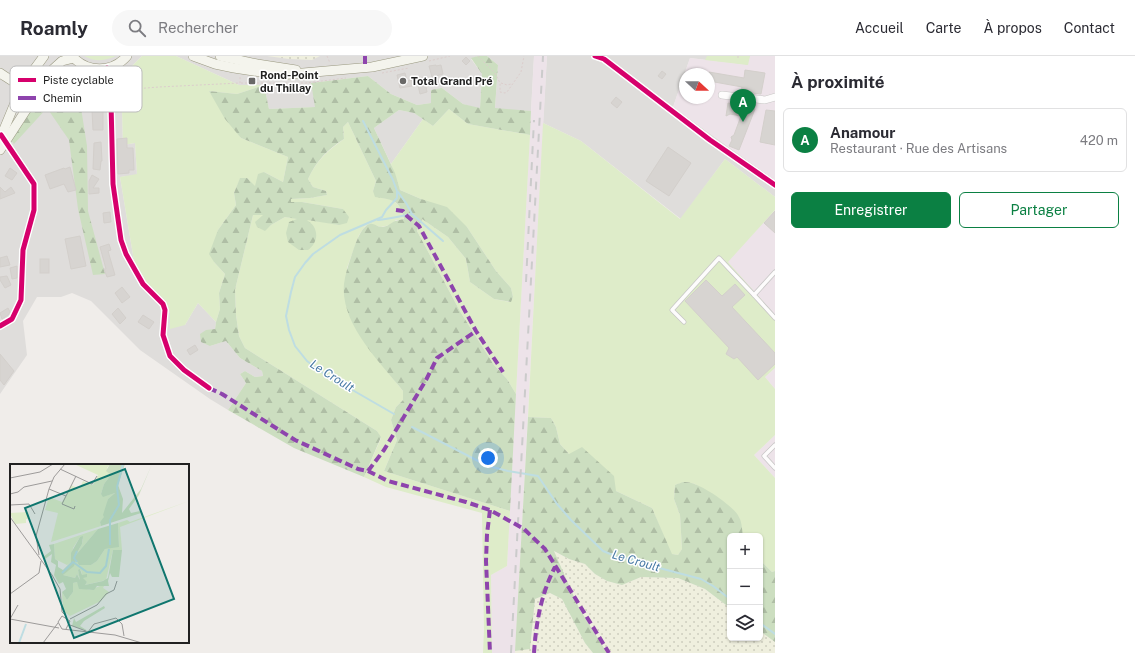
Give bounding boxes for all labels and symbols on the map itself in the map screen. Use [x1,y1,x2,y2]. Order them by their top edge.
legend [10,66,142,112]
north arrow [679,68,715,104]
place label: Rond-Point du Thillay [260,69,319,94]
text: Piste cyclable [43,74,114,86]
place label: Total Grand Pré [411,75,493,87]
marker: Rond-Point du Thillay [247,76,257,86]
marker: Total Grand Pré [398,76,408,86]
pin: A [730,89,756,122]
text: Chemin [43,92,82,104]
water label: Le Croult [307,357,357,395]
your location [478,448,498,468]
inset map [10,464,189,643]
water label: Le Croult [610,547,662,575]

